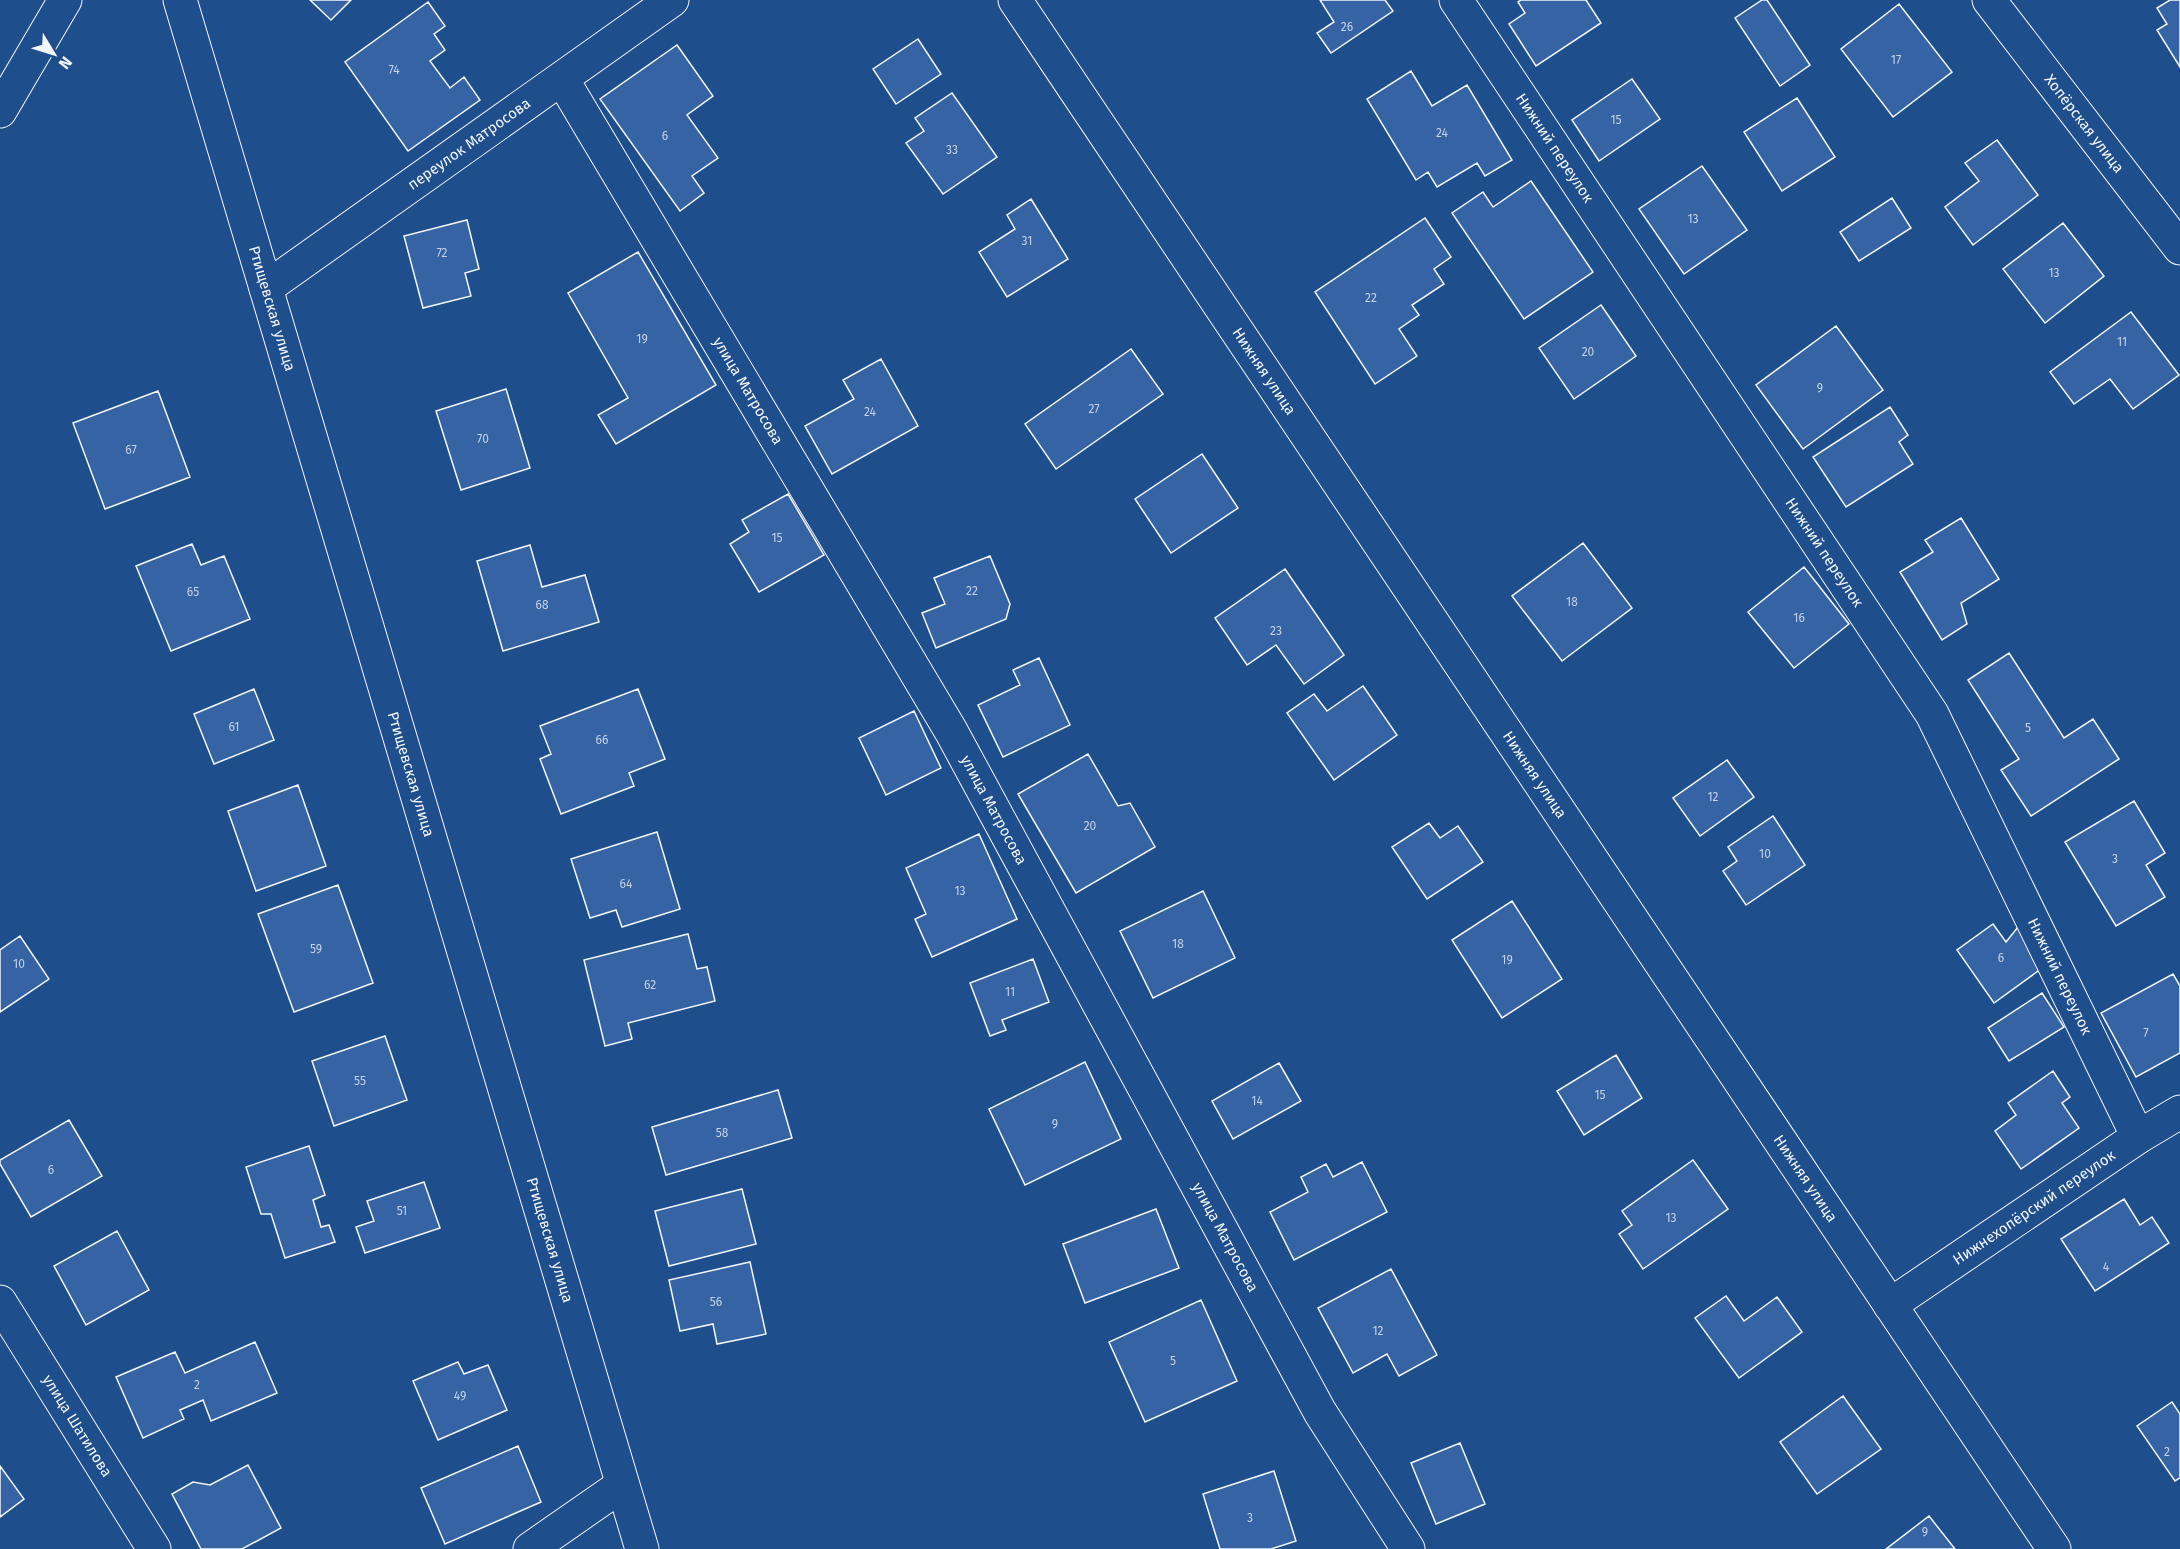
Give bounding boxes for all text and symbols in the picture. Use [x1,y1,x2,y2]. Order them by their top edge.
house number: 26 [1341,20,1353,34]
north arrow [24,24,84,84]
text: N [55,53,76,73]
house number: 17 [1891,53,1901,67]
house number: 74 [388,63,400,77]
street label: Хопёрская улица [2041,71,2128,176]
street label: Нижний переулок [1512,90,1598,206]
street label: переулок Матросова [404,94,534,194]
house number: 15 [1610,113,1622,127]
house number: 24 [1436,126,1449,140]
house number: 6 [662,129,668,143]
house number: 33 [946,143,958,157]
house number: 13 [1687,212,1699,226]
house number: 31 [1022,234,1032,248]
street label: Ртищевская улица [245,244,299,373]
house number: 72 [436,246,448,260]
house number: 13 [2048,266,2060,280]
house number: 22 [1365,291,1377,305]
street label: Нижняя улица [1228,324,1300,418]
house number: 19 [636,332,648,346]
street label: улица Матросова [709,334,787,448]
house number: 11 [2117,335,2127,349]
house number: 20 [1582,345,1595,359]
house number: 9 [1817,381,1823,395]
house number: 27 [1088,402,1100,416]
house number: 24 [864,405,877,419]
house number: 70 [477,432,489,446]
house number: 67 [125,443,137,457]
street label: Нижний переулок [1781,494,1867,611]
house number: 15 [771,531,783,545]
house number: 22 [966,584,978,598]
house number: 65 [187,585,199,599]
house number: 18 [1566,595,1578,609]
house number: 68 [535,598,549,612]
house number: 16 [1793,611,1805,625]
house number: 23 [1270,624,1282,638]
street label: Ртищевская улица [384,710,438,839]
house number: 61 [228,720,240,734]
house number: 5 [2025,721,2031,735]
street label: Нижняя улица [1499,728,1570,822]
house number: 66 [596,733,608,747]
street label: улица Матросова [957,752,1031,868]
house number: 12 [1707,790,1719,804]
house number: 20 [1084,819,1097,833]
house number: 10 [1759,847,1771,861]
house number: 3 [2112,852,2118,866]
house number: 64 [620,877,633,891]
house number: 13 [954,884,966,898]
street label: Нижний переулок [2024,915,2096,1038]
house number: 18 [1172,937,1184,951]
house number: 59 [310,942,322,956]
house number: 6 [1998,951,2004,965]
house number: 19 [1501,953,1513,967]
house number: 10 [13,957,25,971]
house number: 62 [644,978,656,992]
house number: 11 [1005,985,1015,999]
house number: 7 [2143,1026,2149,1040]
house number: 55 [354,1074,366,1088]
house number: 15 [1594,1088,1606,1102]
house number: 14 [1251,1094,1263,1108]
house number: 9 [1052,1117,1058,1131]
house number: 58 [716,1126,729,1140]
street label: Нижняя улица [1770,1131,1841,1226]
street label: Нижнехопёрский переулок [1949,1146,2119,1269]
house number: 6 [48,1163,54,1177]
street label: Ртищевская улица [523,1175,577,1305]
street label: улица Матросова [1188,1179,1262,1295]
house number: 51 [397,1204,407,1218]
house number: 13 [1665,1211,1677,1225]
house number: 4 [2103,1260,2110,1274]
house number: 56 [710,1295,722,1309]
house number: 12 [1372,1324,1384,1338]
house number: 5 [1170,1354,1176,1368]
street label: улица Шатилова [39,1371,116,1480]
house number: 2 [194,1378,200,1392]
house number: 49 [454,1389,466,1403]
house number: 2 [2164,1445,2170,1459]
house number: 3 [1247,1511,1253,1525]
house number: 9 [1922,1525,1928,1539]

